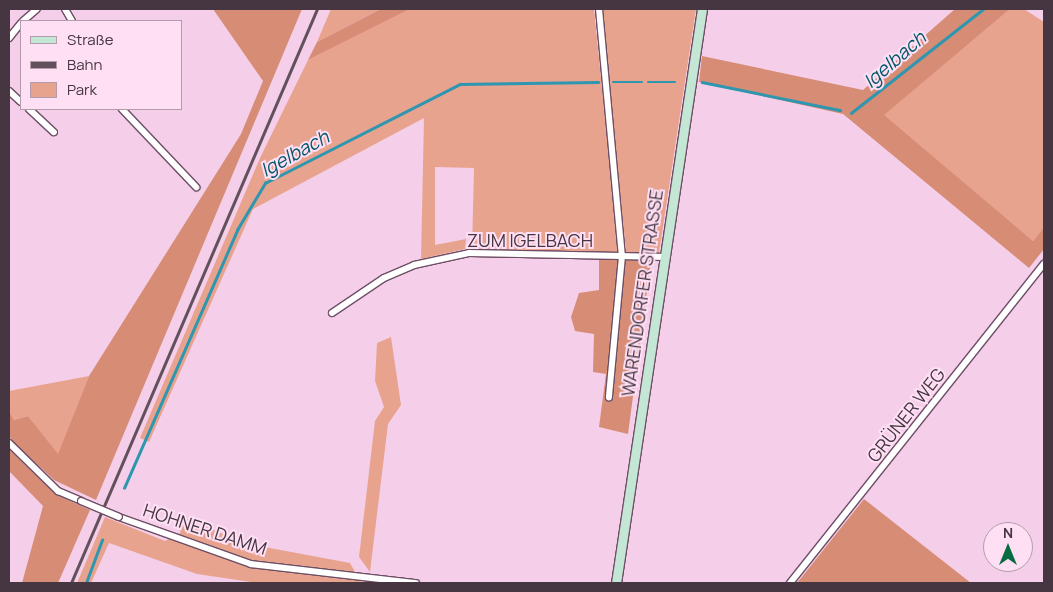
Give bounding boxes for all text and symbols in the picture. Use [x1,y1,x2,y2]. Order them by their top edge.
legend [20,20,182,110]
water label: Igelbach [859,27,931,93]
text: Straße [67,29,113,50]
text: Bahn [67,54,102,75]
text: Park [67,79,97,100]
water label: Igelbach [257,126,333,182]
street label: WARENDORFER STRASSE [617,188,667,398]
street label: ZUM IGELBACH [467,229,593,251]
street label: GRÜNER WEG [863,364,949,466]
street label: HOHNER DAMM [141,499,269,559]
north arrow [983,522,1033,572]
text: N [1003,523,1013,542]

